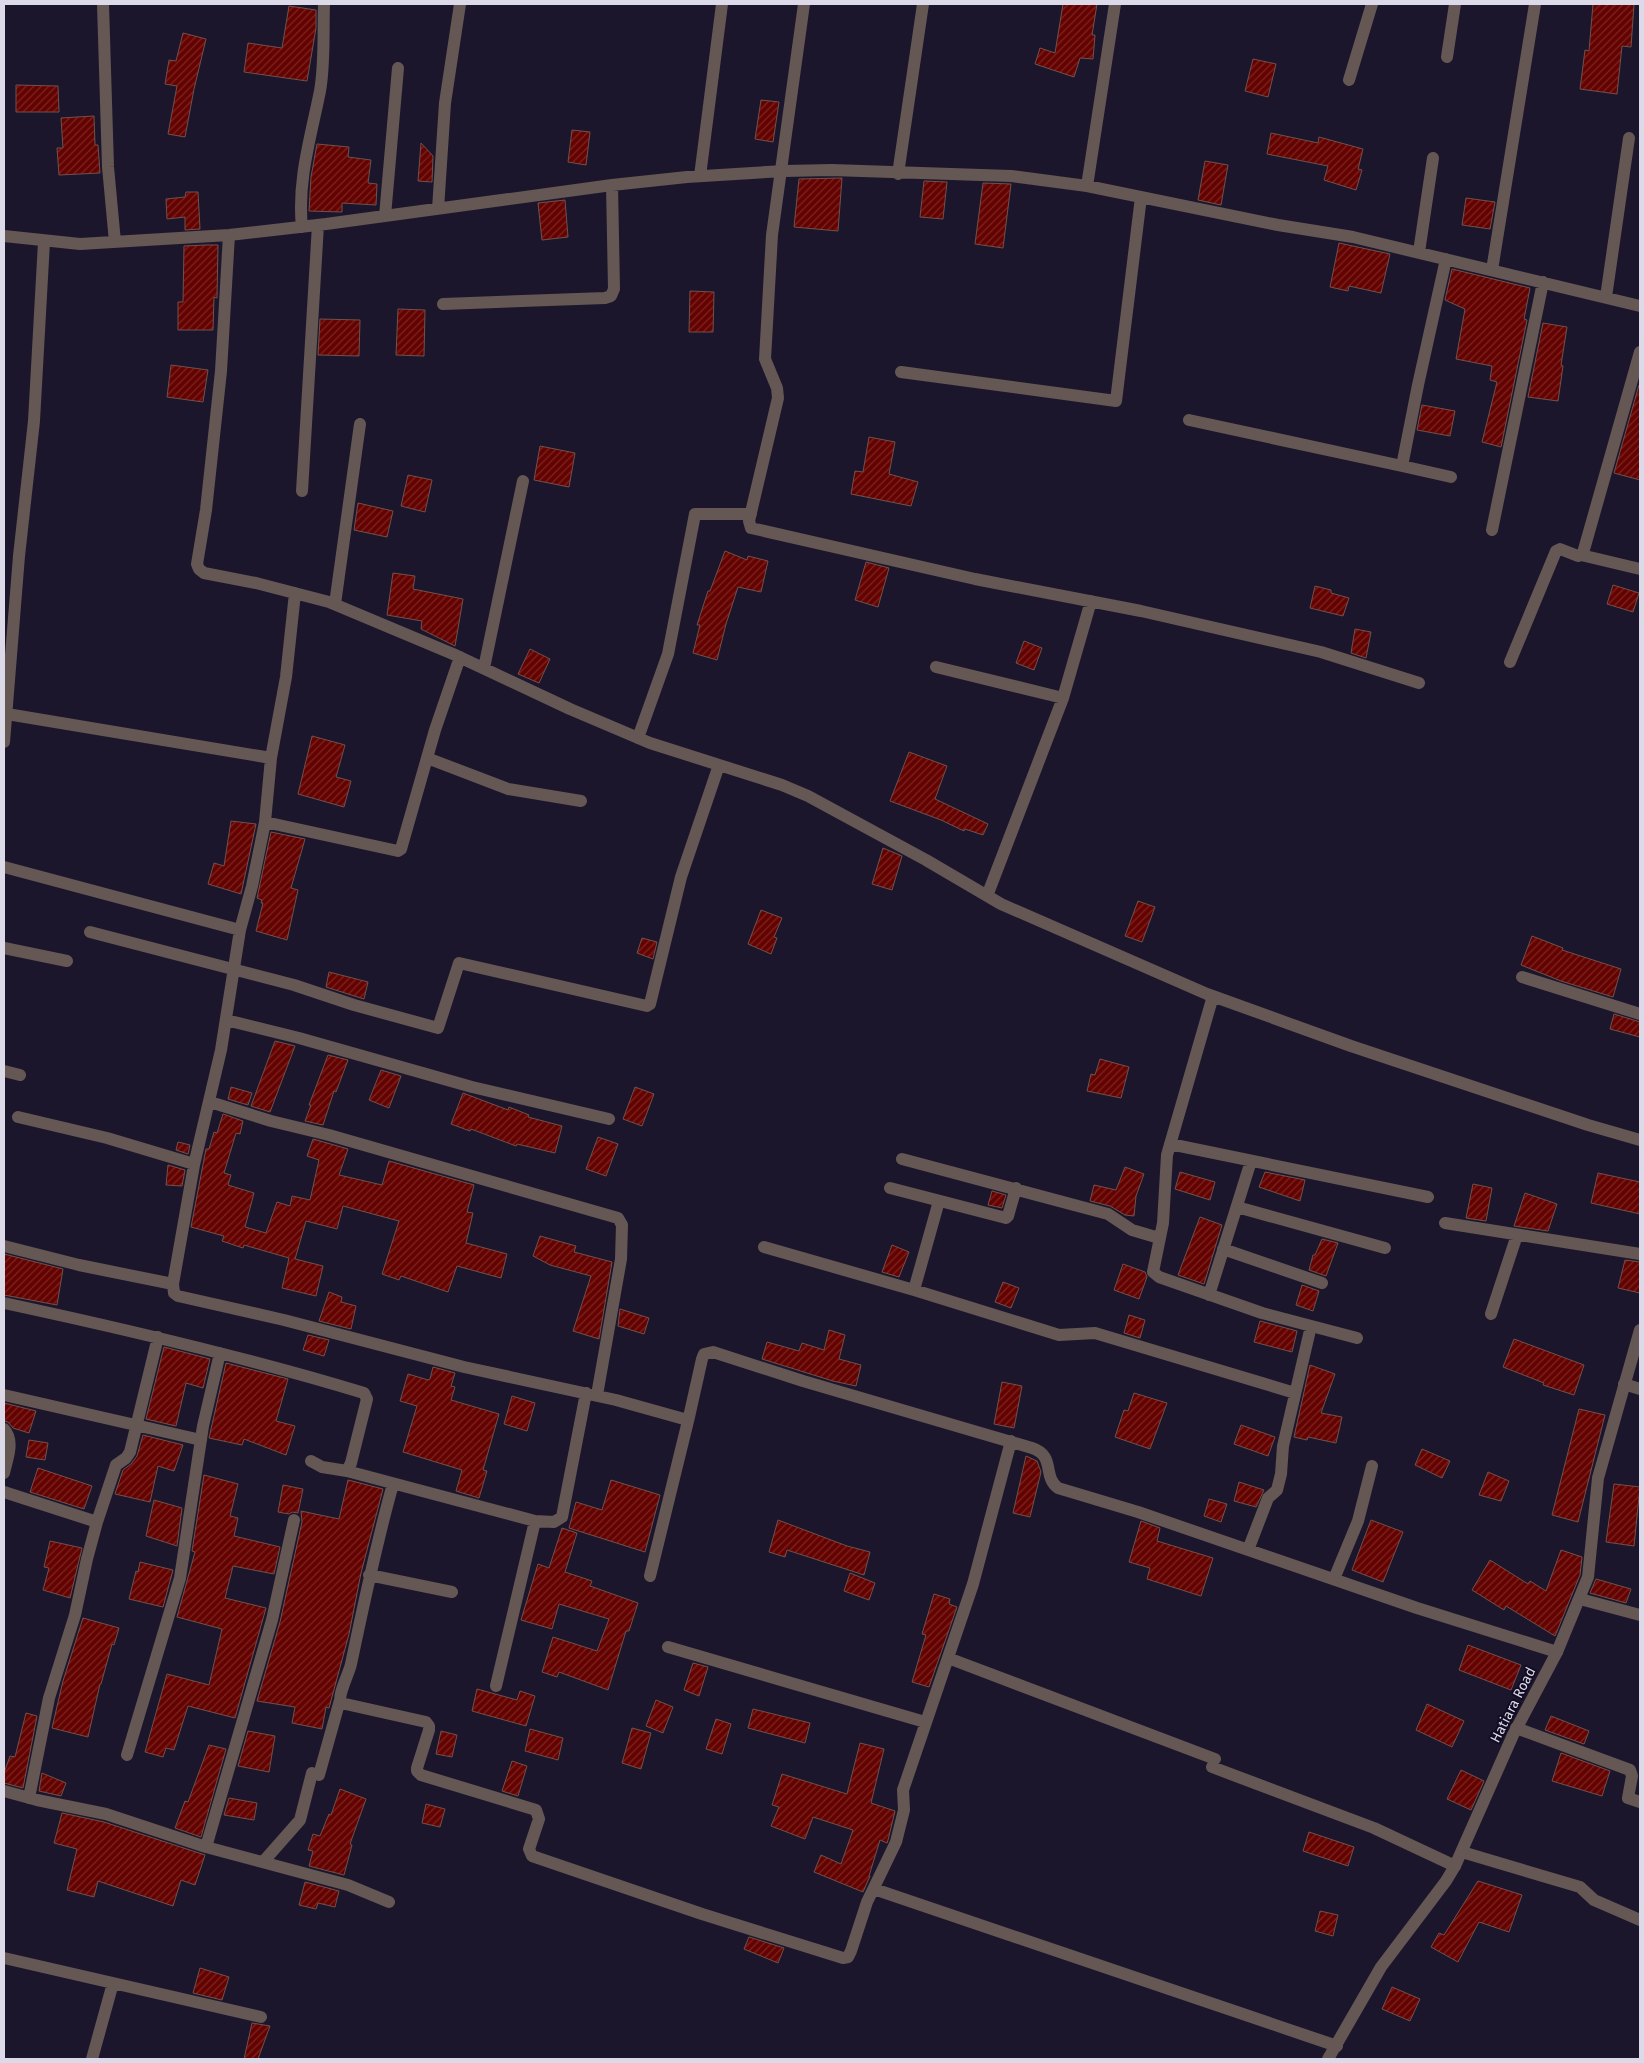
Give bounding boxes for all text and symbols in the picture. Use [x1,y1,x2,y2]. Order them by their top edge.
street label: Hatiara Road [1487,1664,1539,1746]

